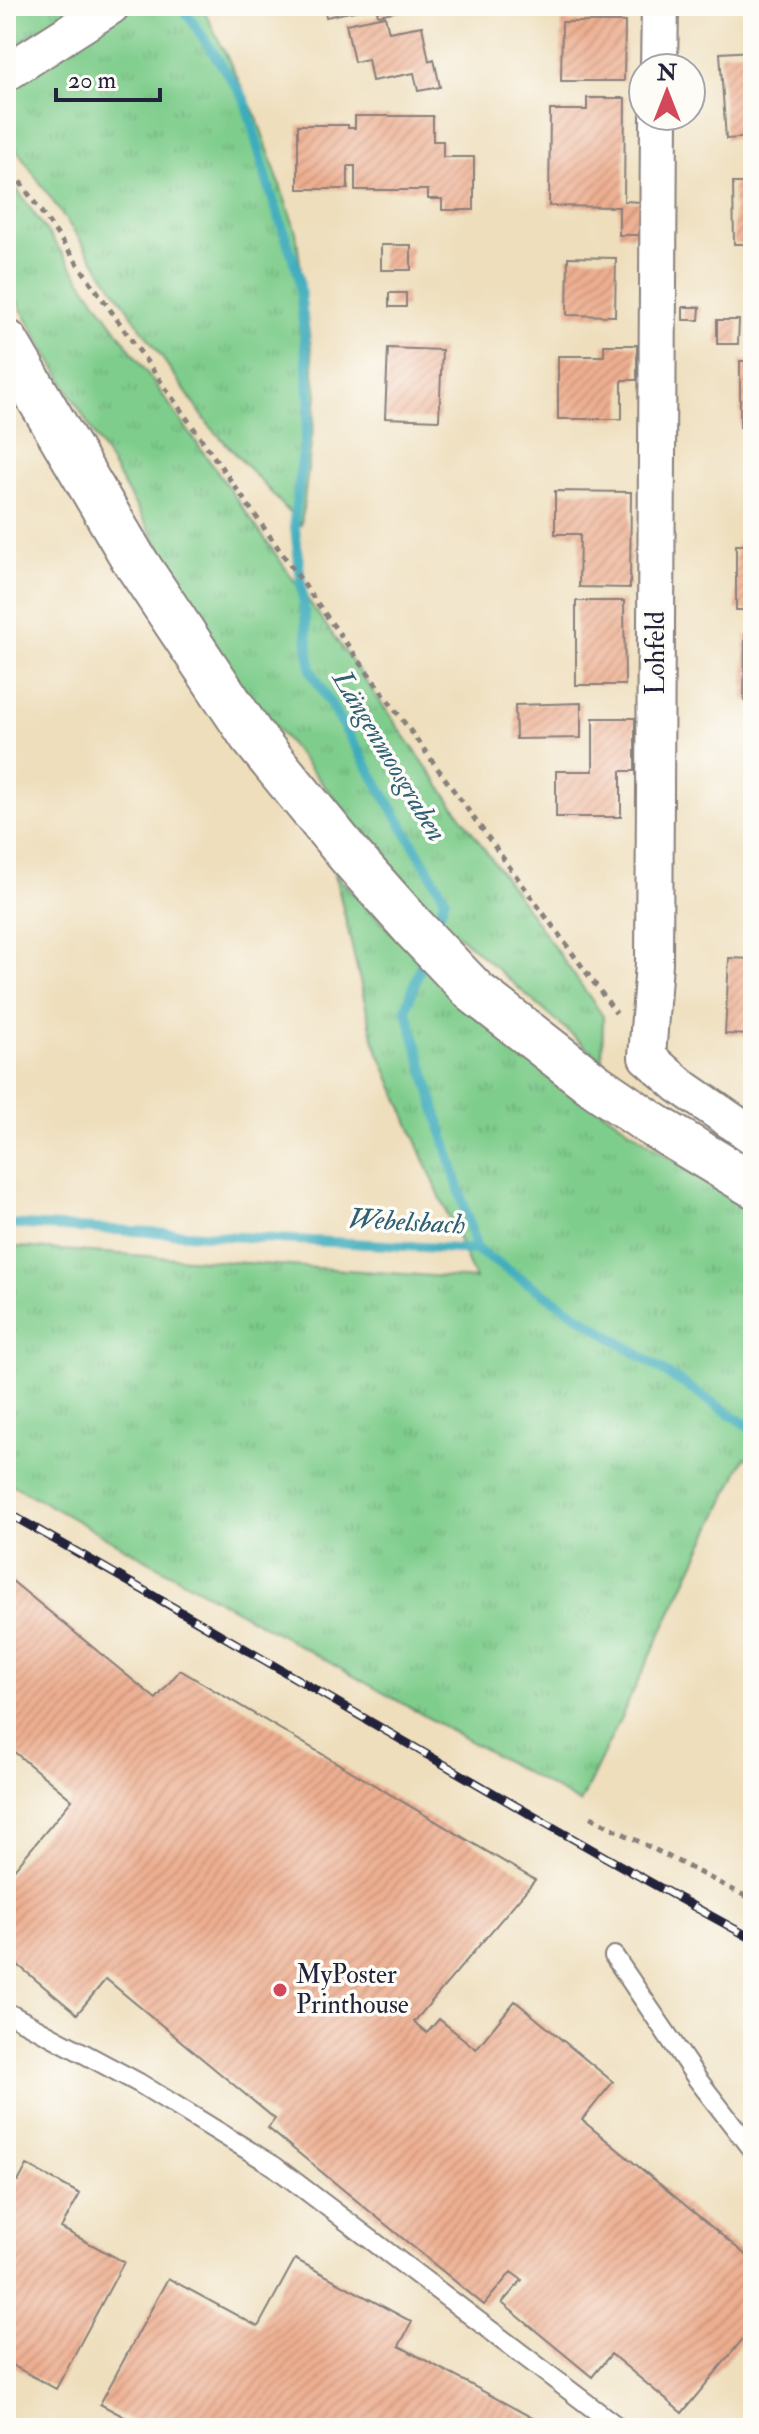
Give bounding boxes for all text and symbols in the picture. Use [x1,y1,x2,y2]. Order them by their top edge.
scale bar [56,52,160,102]
north arrow [627,52,707,132]
text: N [656,59,677,87]
text: 20 m [68,65,117,96]
street label: Lohfeld [640,611,672,695]
water label: Längenmoosgraben [324,663,454,848]
water label: Webelsbach [348,1201,466,1243]
place label: MyPoster Printhouse [296,1959,409,2021]
marker: MyPoster Printhouse [271,1981,289,1999]

